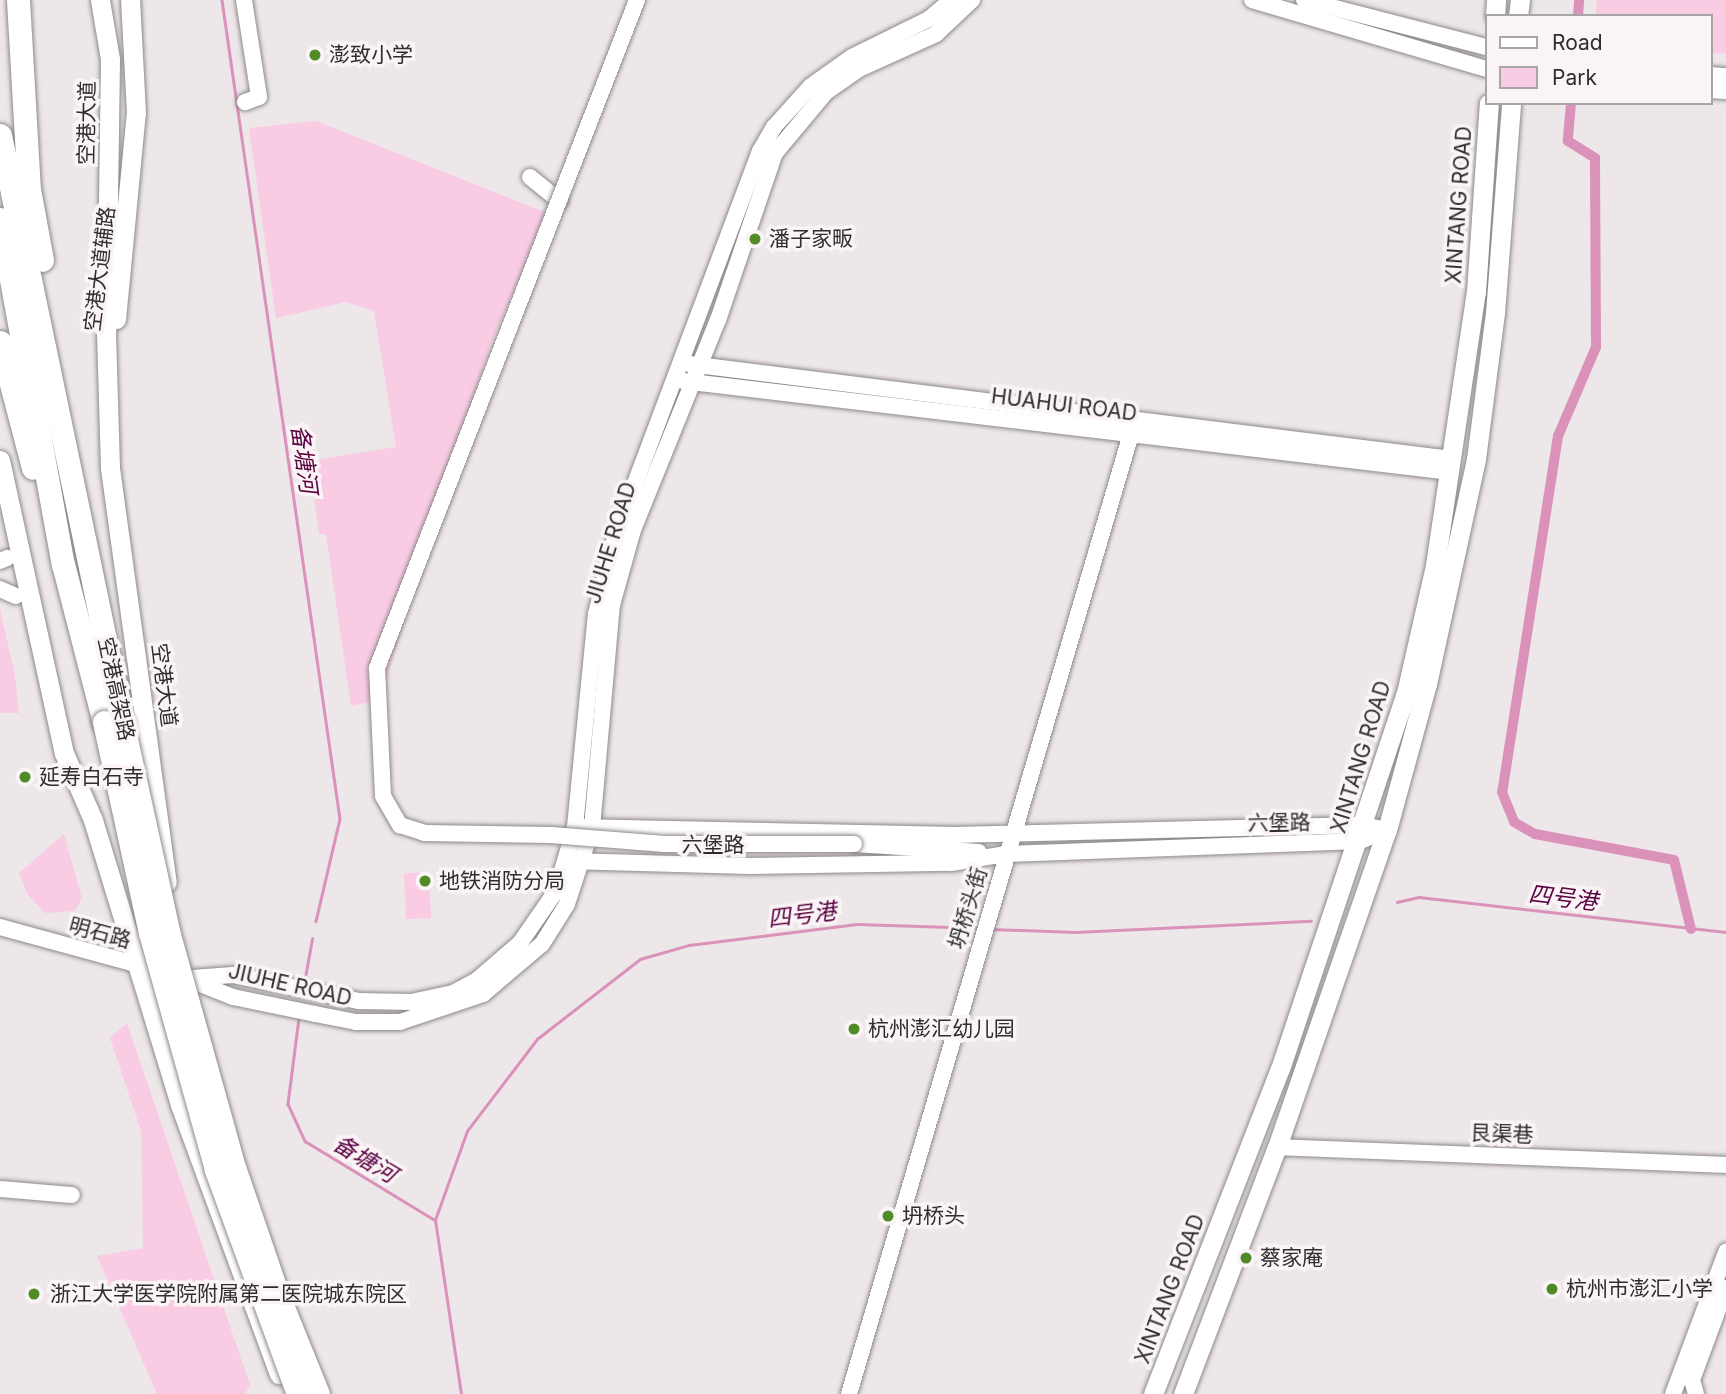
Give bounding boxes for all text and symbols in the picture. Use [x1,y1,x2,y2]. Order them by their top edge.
legend [1484,14,1712,105]
text: Road [1552,30,1603,55]
place label: 澎致小学 [329,42,413,68]
marker: 澎致小学 [307,47,323,63]
text: Park [1552,65,1597,90]
street label: 空港大道 [74,81,100,165]
street label: XINTANG ROAD [1441,125,1477,285]
street label: 空港大道辅路 [80,205,120,333]
place label: 潘子家畈 [769,226,853,252]
marker: 潘子家畈 [747,231,763,247]
street label: HUAHUI ROAD [990,384,1138,426]
water label: 备塘河 [286,423,322,495]
street label: JIUHE ROAD [581,479,641,607]
street label: 空港高架路 [93,635,139,743]
street label: 空港大道 [146,642,182,728]
street label: XINTANG ROAD [1326,678,1396,836]
place label: 延寿白石寺 [39,764,144,790]
marker: 延寿白石寺 [17,769,33,785]
street label: 六堡路 [1247,810,1311,836]
street label: 六堡路 [682,832,744,858]
street label: 坍桥头街 [944,864,992,952]
place label: 地铁消防分局 [439,868,565,894]
marker: 地铁消防分局 [417,873,433,889]
water label: 四号港 [1527,880,1599,916]
water label: 四号港 [766,897,838,933]
street label: 明石路 [66,913,134,953]
street label: JIUHE ROAD [226,959,354,1011]
place label: 杭州澎汇幼儿园 [868,1016,1015,1042]
marker: 杭州澎汇幼儿园 [846,1021,862,1037]
street label: 艮渠巷 [1470,1120,1534,1148]
water label: 备塘河 [328,1129,402,1189]
place label: 坍桥头 [902,1203,965,1229]
marker: 坍桥头 [880,1208,896,1224]
street label: XINTANG ROAD [1130,1211,1210,1367]
place label: 蔡家庵 [1260,1245,1323,1271]
marker: 蔡家庵 [1238,1250,1254,1266]
place label: 杭州市澎汇小学 [1566,1276,1713,1302]
place label: 浙江大学医学院附属第二医院城东院区 [50,1281,407,1307]
marker: 杭州市澎汇小学 [1544,1281,1560,1297]
marker: 浙江大学医学院附属第二医院城东院区 [24,1284,44,1304]

